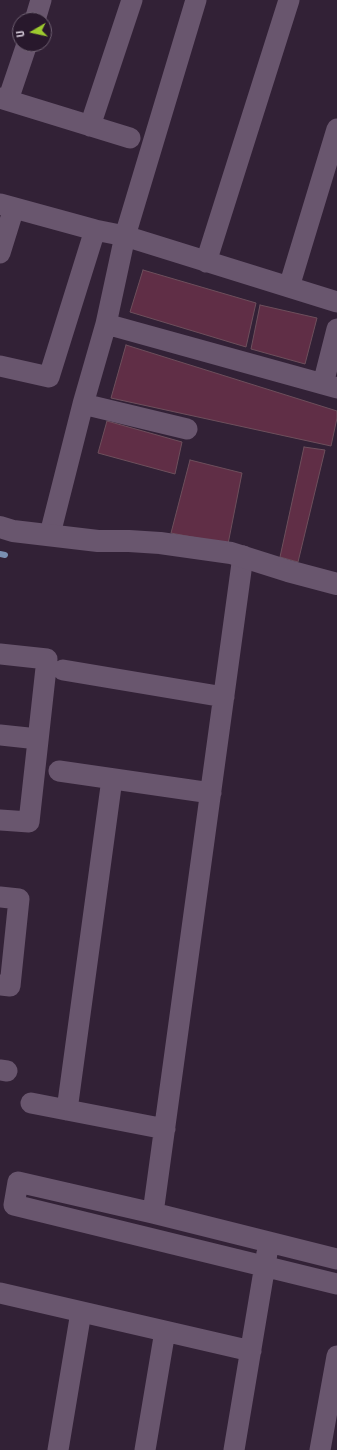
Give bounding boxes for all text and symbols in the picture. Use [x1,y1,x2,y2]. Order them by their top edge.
north arrow [12,12,52,52]
text: U [14,30,28,38]

